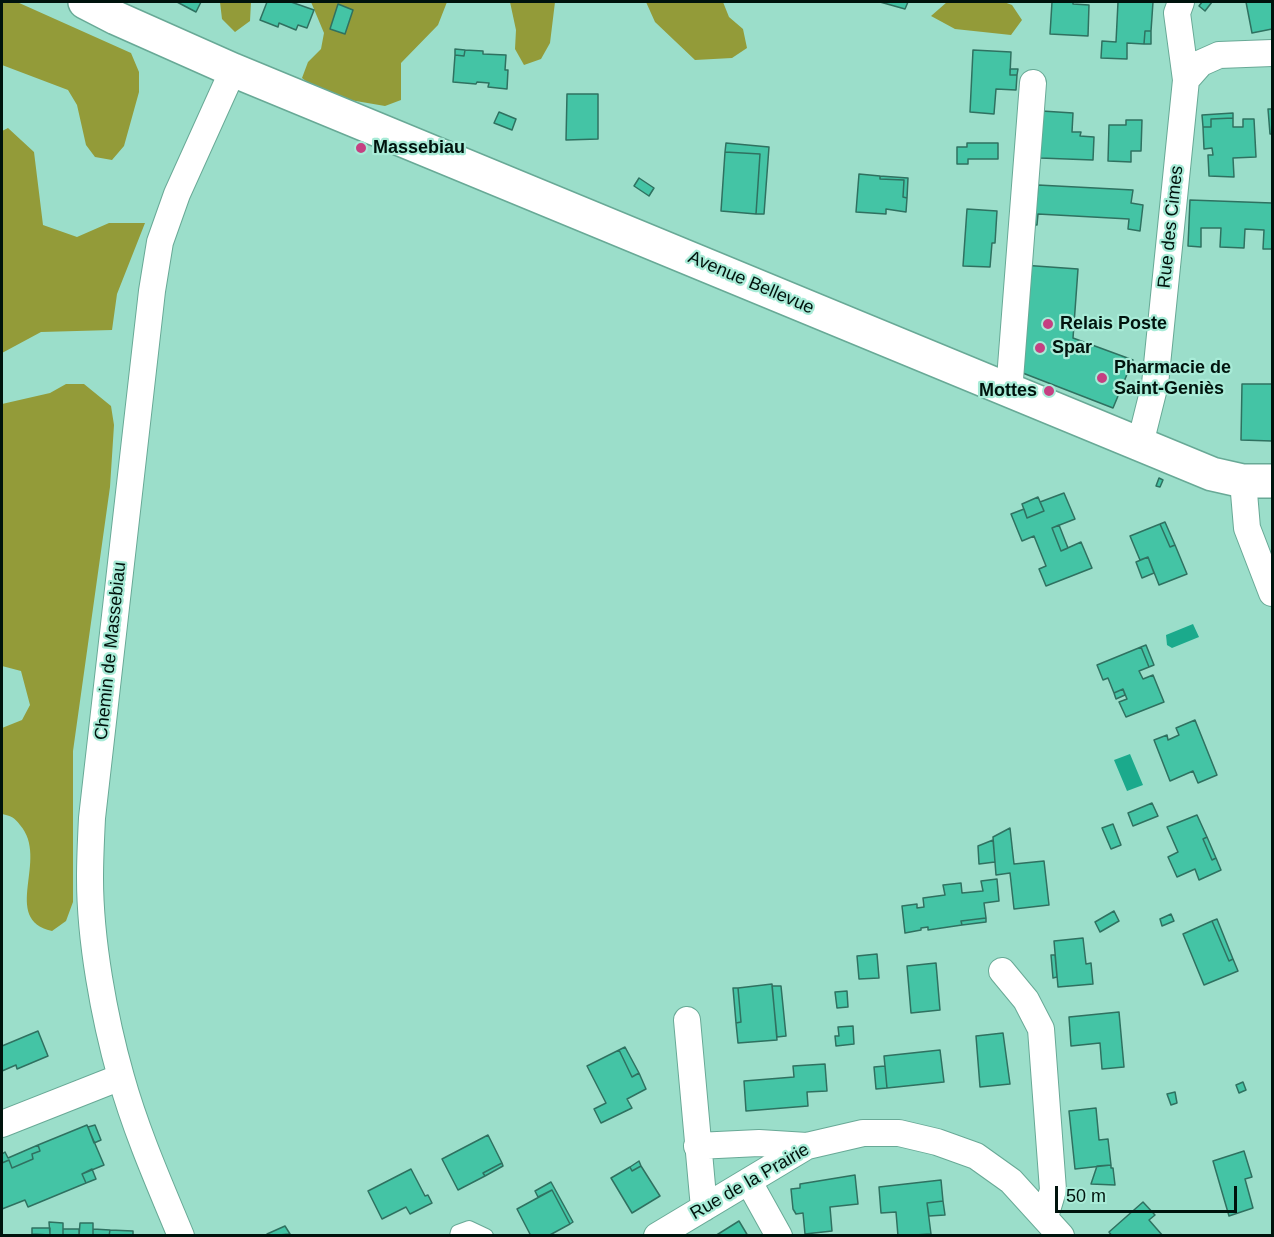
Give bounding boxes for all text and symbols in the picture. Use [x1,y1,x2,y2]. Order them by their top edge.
place label: Massebiau [373,137,465,159]
marker: Massebiau [354,141,368,155]
street label: Rue des Cimes [1154,165,1188,289]
street label: Avenue Bellevue [685,247,817,319]
place label: Relais Poste [1060,313,1167,335]
marker: Relais Poste [1041,317,1055,331]
place label: Spar [1052,337,1092,359]
marker: Spar [1033,341,1047,355]
place label: Pharmacie de Saint-Geniès [1114,357,1231,400]
marker: Pharmacie de Saint-Geniès [1095,371,1109,385]
place label: Mottes [979,380,1037,402]
marker: Mottes [1042,384,1056,398]
street label: Chemin de Massebiau [91,561,131,741]
street label: Rue de la Prairie [687,1139,813,1225]
scale bar [1058,1174,1240,1212]
text: 50 m [1066,1186,1106,1206]

